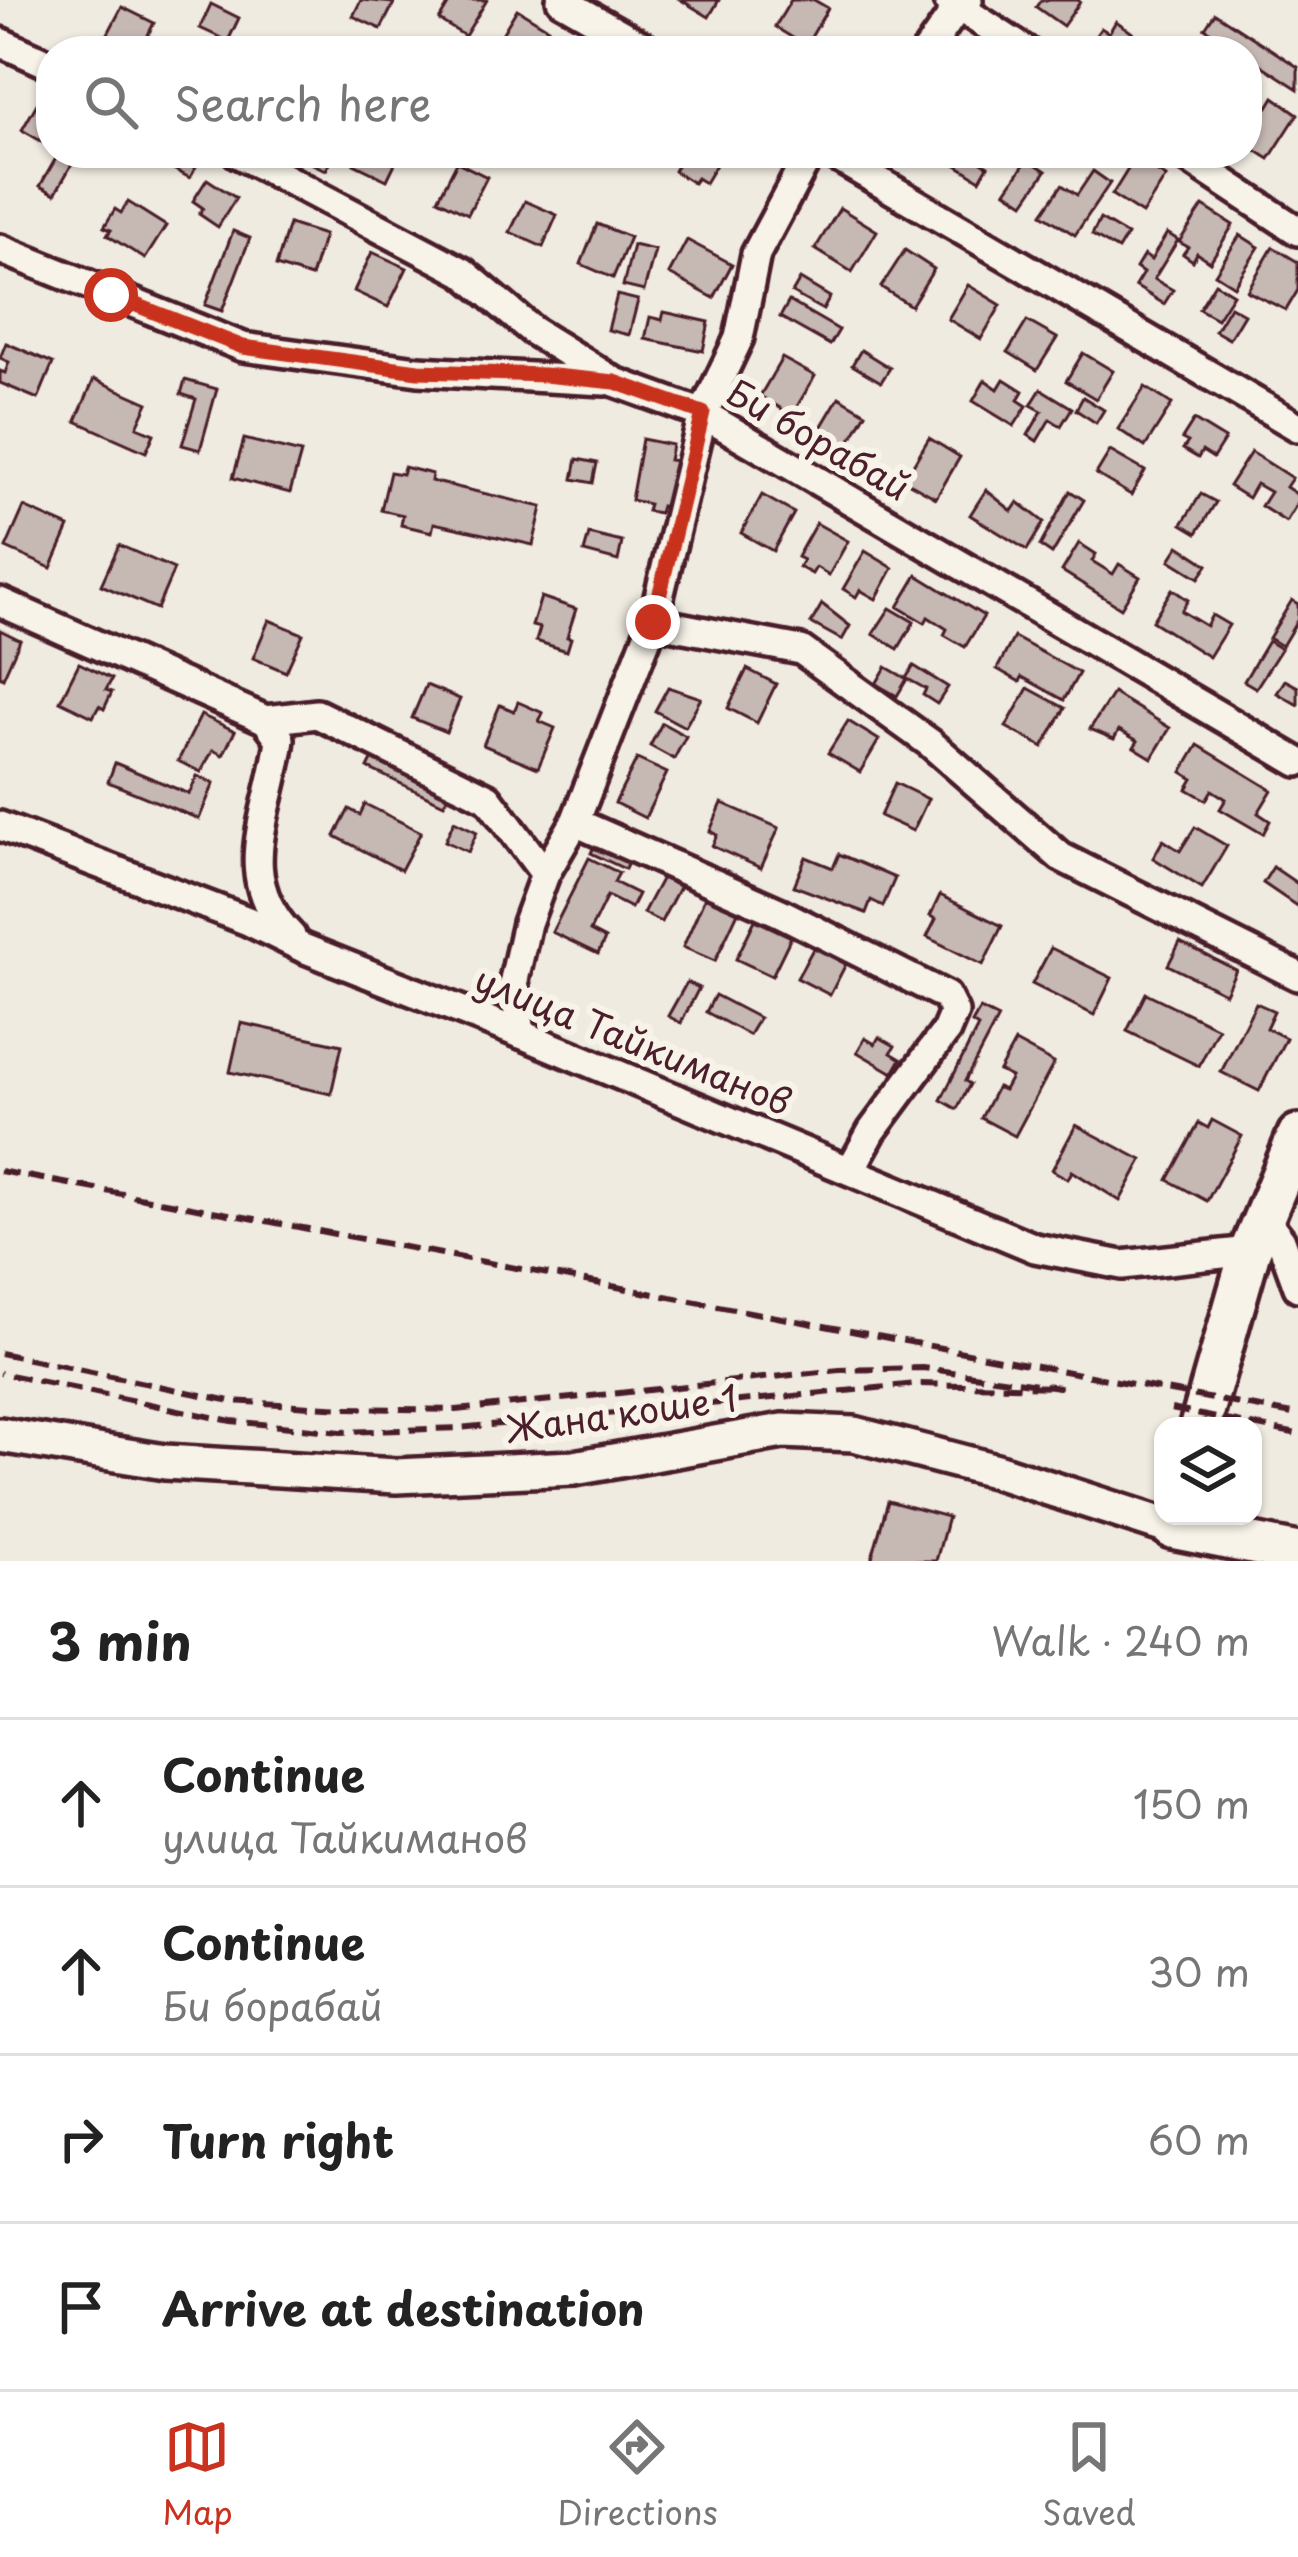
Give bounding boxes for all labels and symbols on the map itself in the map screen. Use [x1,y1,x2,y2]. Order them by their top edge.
route start [84,268,138,322]
street label: Би борабай [717,364,921,513]
route end [626,595,680,649]
street label: улица Тайкиманов [467,951,800,1127]
street label: Жана коше 1 [502,1369,741,1455]

